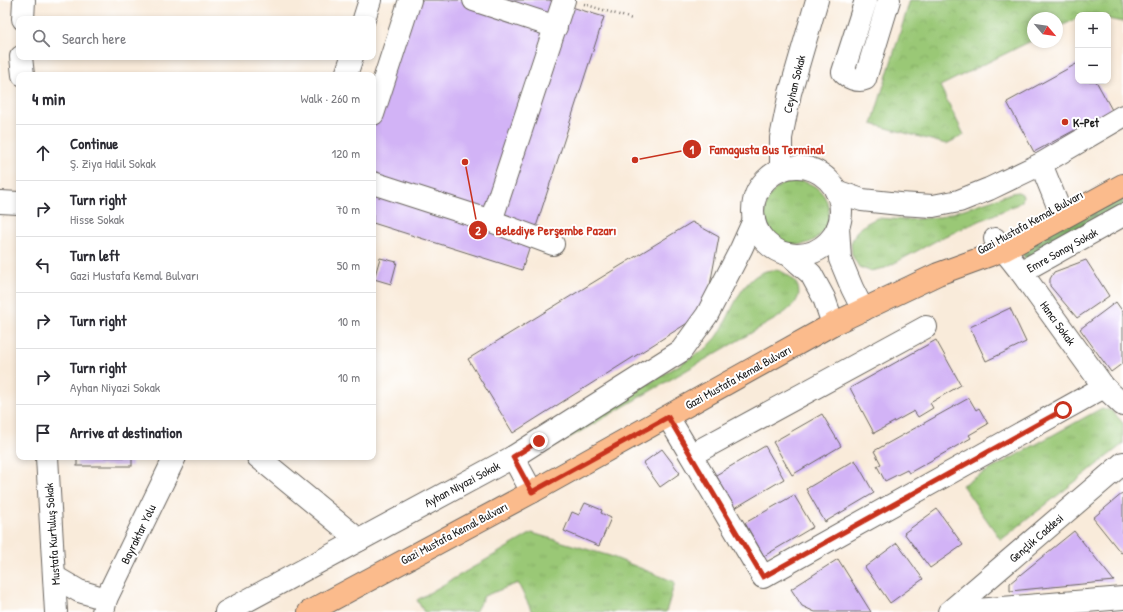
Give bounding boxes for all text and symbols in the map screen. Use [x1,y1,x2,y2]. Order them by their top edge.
north arrow [1027,12,1063,48]
map controls [1075,12,1111,84]
button: + [1075,12,1111,48]
search box [16,16,376,60]
icon: search [30,27,52,49]
text: Search here [62,28,126,49]
button: − [1075,48,1111,84]
street label: Ceyhan Sokak [779,53,809,115]
text: 4 min [32,87,65,110]
text: Walk · 260 m [301,89,360,107]
place label: K-Pet [1073,114,1100,131]
marker: K-Pet [1060,117,1070,127]
text: Continue [70,133,118,154]
callout: Famagusta Bus Terminal [682,137,833,162]
text: Famagusta Bus Terminal [709,140,825,159]
text: 1 [690,141,695,158]
icon: ahead [32,142,54,164]
text: 120 m [332,144,360,162]
text: Ş. Ziya Halil Sokak [70,154,156,172]
street label: Gazi Mustafa Kemal Bulvarı [974,186,1086,258]
text: Turn right [70,189,126,210]
icon: right [32,198,54,220]
text: 70 m [336,200,360,218]
text: Hisse Sokak [70,210,124,228]
callout: Belediye Perşembe Pazarı [468,218,624,243]
text: Belediye Perşembe Pazarı [496,221,617,240]
text: 2 [475,222,481,239]
street label: Emre Sonay Sokak [1023,223,1101,277]
text: Turn left [70,245,120,266]
icon: left [32,254,54,276]
text: 50 m [337,256,360,274]
text: Gazi Mustafa Kemal Bulvarı [70,266,199,284]
street label: Hancı Sokak [1036,297,1080,349]
icon: right [32,310,54,332]
text: Turn right [70,310,126,331]
text: 10 m [338,312,360,330]
street label: Gazi Mustafa Kemal Bulvarı [682,341,794,413]
text: Turn right [70,357,126,378]
icon: right [32,366,54,388]
text: 10 m [338,368,360,386]
text: Ayhan Niyazi Sokak [70,378,160,396]
route start [1054,401,1072,419]
icon: arrive [32,422,54,444]
text: Arrive at destination [70,422,182,443]
route end [530,432,548,450]
street label: Ayhan Niyazi Sokak [421,457,503,511]
street label: Mustafa Kurtuluş Sokak [40,482,64,586]
street label: Gazi Mustafa Kemal Bulvarı [397,498,511,568]
street label: Bayraktar Yolu [116,501,160,567]
street label: Gençlik Caddesi [1005,510,1067,566]

